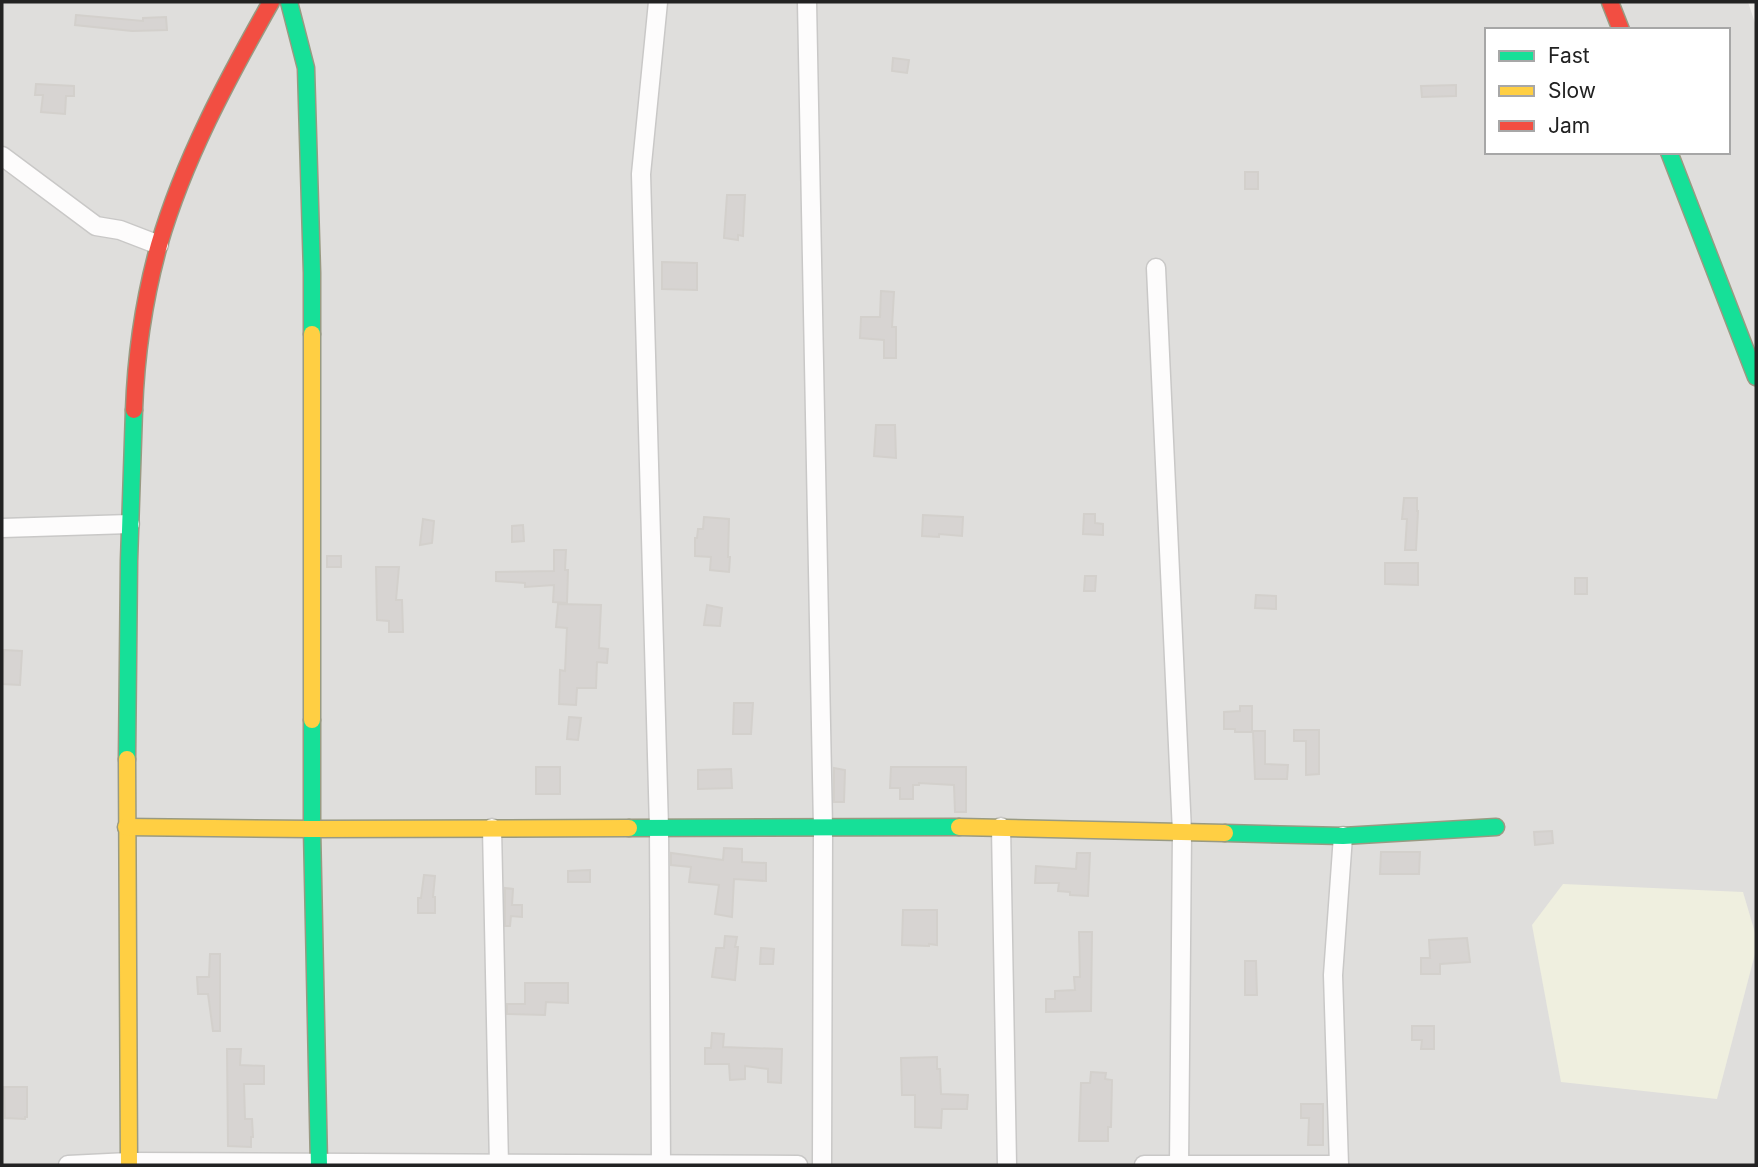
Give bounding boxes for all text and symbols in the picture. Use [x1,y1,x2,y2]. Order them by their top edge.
legend [1485,28,1730,154]
text: Fast [1548,43,1590,68]
text: Slow [1548,78,1596,103]
text: Jam [1548,113,1590,138]

